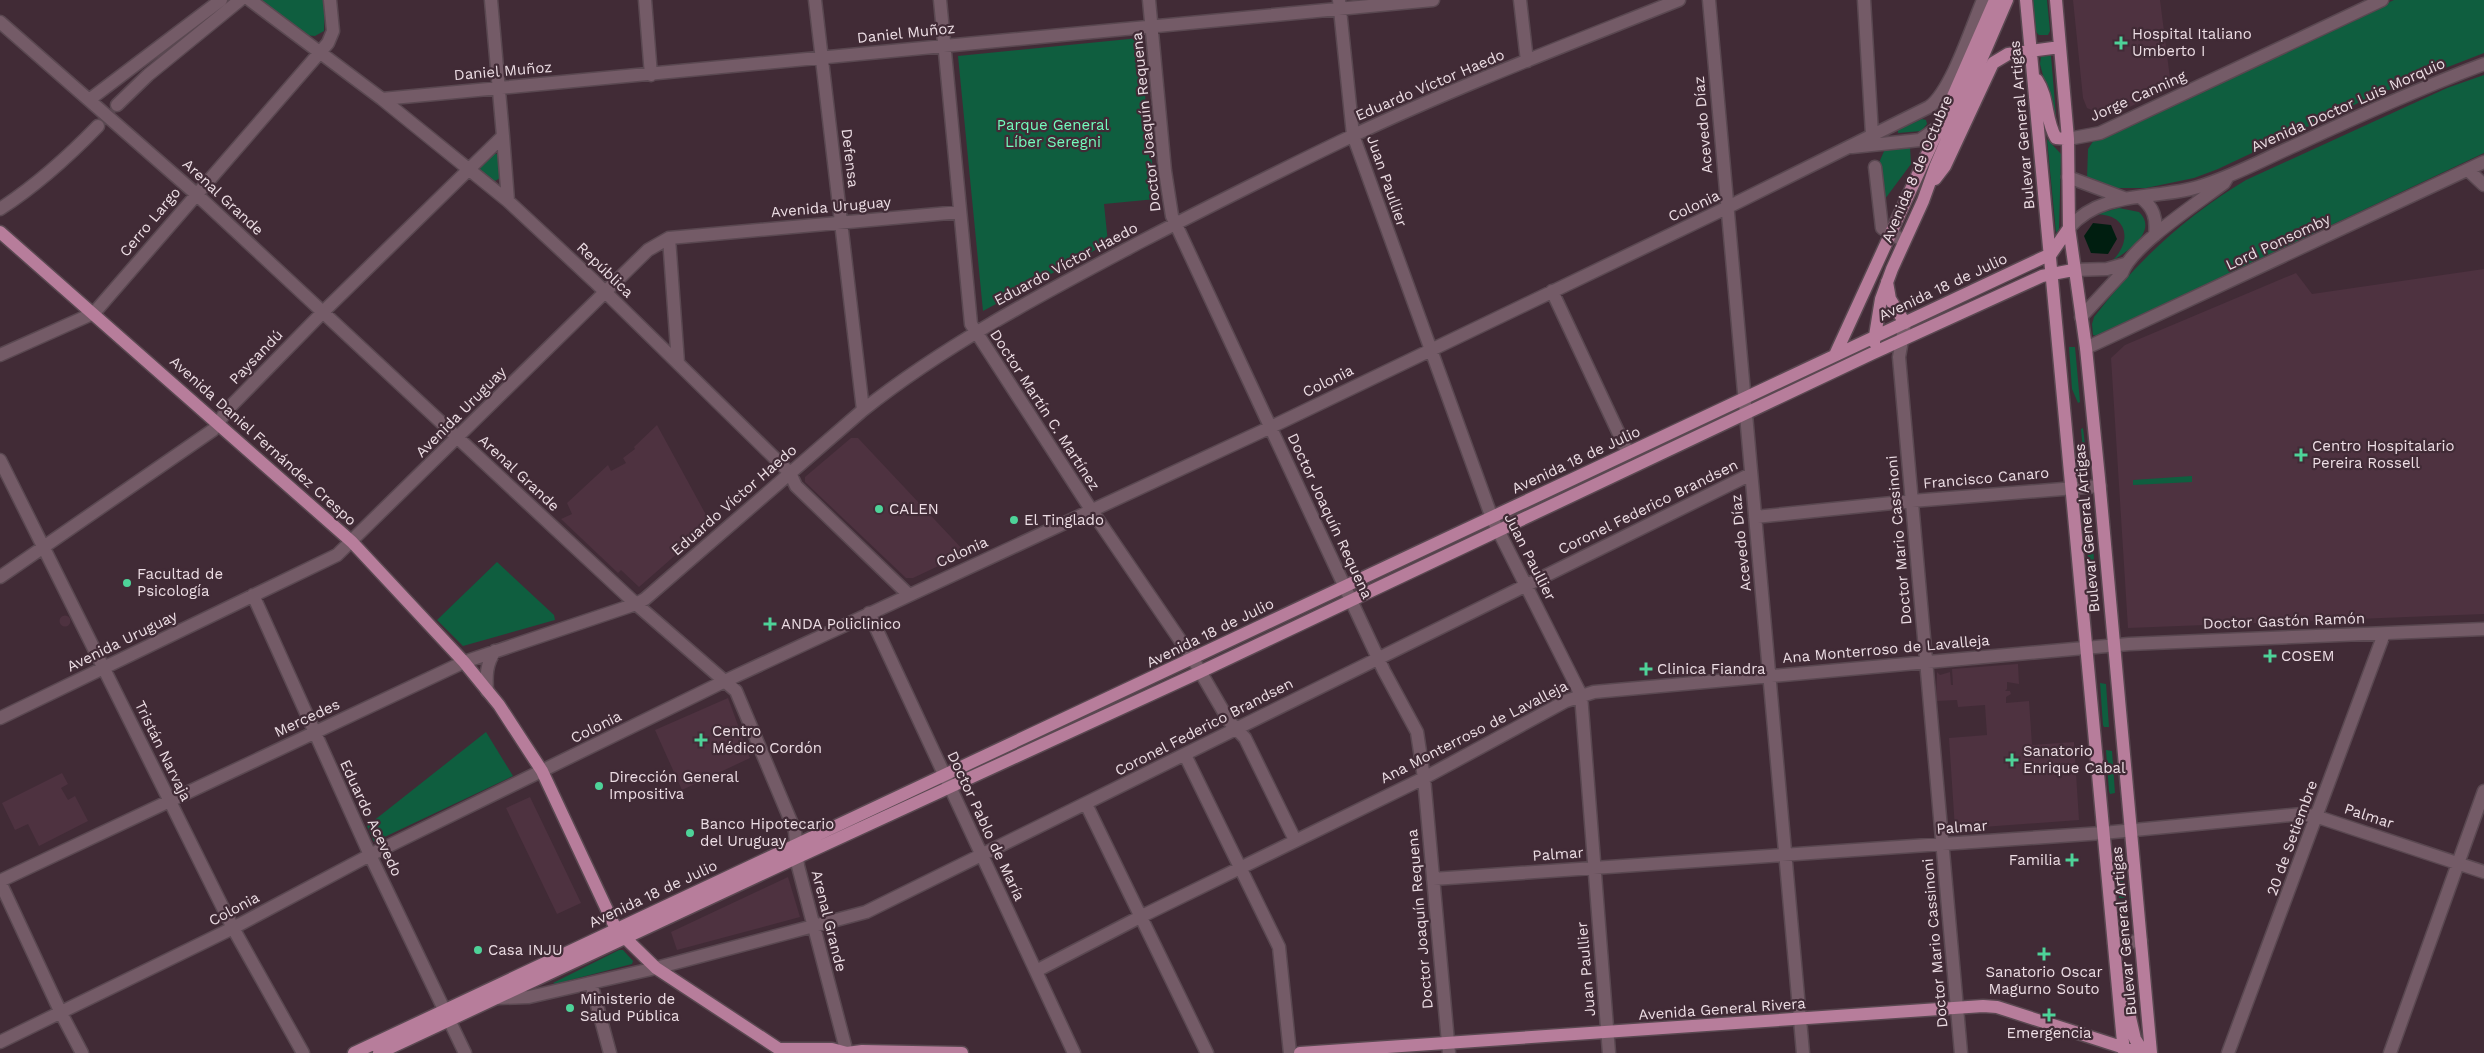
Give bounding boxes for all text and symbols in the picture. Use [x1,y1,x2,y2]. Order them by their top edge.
street label: Daniel Muñoz [856,19,956,47]
place label: Hospital Italiano Umberto I [2132,25,2252,60]
street label: Doctor Joaquín Requena [1128,31,1164,213]
marker: Hospital Italiano Umberto I [2114,36,2128,50]
street label: Bulevar General Artigas [2006,40,2038,210]
street label: Eduardo Víctor Haedo [1353,45,1507,125]
street label: Avenida Doctor Luis Morquio [2248,54,2448,156]
street label: Daniel Muñoz [453,58,553,84]
street label: Jorge Canning [2087,67,2189,125]
street label: Acevedo Díaz [1690,75,1716,175]
street label: Avenida 8 de Octubre [1878,93,1956,245]
park label: Parque General Líber Seregni [997,116,1110,151]
street label: Defensa [837,127,863,189]
street label: Juan Paullier [1363,133,1411,229]
street label: Arenal Grande [179,155,267,239]
street label: Cerro Largo [116,184,184,260]
street label: Colonia [1665,186,1723,226]
street label: Avenida Uruguay [770,193,892,221]
street label: Lord Ponsomby [2223,210,2333,274]
street label: Eduardo Víctor Haedo [991,218,1141,310]
street label: República [573,239,637,302]
street label: Avenida 18 de Julio [1876,249,2010,325]
street label: Paysandú [226,326,286,388]
street label: Doctor Martín C. Martínez [986,326,1104,494]
street label: Avenida Daniel Fernández Crespo [166,352,360,530]
street label: Colonia [1299,361,1357,401]
street label: Avenida Uruguay [412,363,510,461]
street label: Avenida 18 de Julio [1509,422,1643,498]
street label: Doctor Joaquín Requena [1284,430,1376,602]
street label: Arenal Grande [475,431,563,515]
place label: Centro Hospitalario Pereira Rossell [2312,437,2455,472]
street label: Eduardo Víctor Haedo [668,441,800,559]
street label: Bulevar General Artigas [2071,443,2103,613]
marker: Centro Hospitalario Pereira Rossell [2294,448,2308,462]
street label: Doctor Mario Cassinoni [1883,455,1915,625]
street label: Coronel Federico Brandsen [1555,456,1741,558]
street label: Francisco Canaro [1922,464,2050,492]
street label: Acevedo Díaz [1727,493,1755,593]
place label: CALEN [889,500,939,518]
marker: CALEN [873,503,885,515]
street label: Juan Paullier [1500,510,1560,604]
place label: El Tinglado [1024,511,1104,529]
marker: El Tinglado [1008,514,1020,526]
street label: Colonia [933,532,991,571]
place label: Facultad de Psicología [137,565,223,600]
marker: Facultad de Psicología [121,577,133,589]
street label: Avenida 18 de Julio [1143,594,1277,672]
street label: Avenida Uruguay [64,606,180,676]
street label: Doctor Gastón Ramón [2203,609,2365,633]
place label: ANDA Policlinico [781,615,901,633]
marker: ANDA Policlinico [763,617,777,631]
street label: Ana Monterroso de Lavalleja [1782,631,1991,667]
place label: COSEM [2281,647,2335,665]
marker: COSEM [2263,649,2277,663]
place label: Clinica Fiandra [1657,660,1766,678]
marker: Clinica Fiandra [1639,662,1653,676]
street label: Coronel Federico Brandsen [1112,674,1296,780]
street label: Ana Monterroso de Lavalleja [1377,677,1571,787]
street label: Mercedes [271,695,343,741]
street label: Tristán Narvaja [131,698,195,805]
street label: Colonia [567,707,625,747]
place label: Centro Médico Cordón [712,722,822,757]
marker: Centro Médico Cordón [694,733,708,747]
place label: Sanatorio Enrique Cabal [2023,742,2126,777]
street label: Doctor Pablo de María [943,748,1029,904]
marker: Sanatorio Enrique Cabal [2005,753,2019,767]
street label: Eduardo Acevedo [336,757,406,879]
place label: Dirección General Impositiva [609,768,739,803]
street label: 20 de Setiembre [2263,778,2321,898]
marker: Dirección General Impositiva [593,780,605,792]
street label: Palmar [2342,800,2396,832]
place label: Banco Hipotecario del Uruguay [700,815,834,850]
street label: Palmar [1936,816,1988,838]
marker: Banco Hipotecario del Uruguay [684,827,696,839]
street label: Doctor Joaquín Requena [1403,828,1437,1010]
street label: Palmar [1532,843,1584,865]
street label: Bulevar General Artigas [2108,846,2140,1016]
place label: Familia [2009,851,2062,869]
marker: Familia [2065,853,2079,867]
street label: Avenida 18 de Julio [586,856,720,932]
street label: Doctor Mario Cassinoni [1919,858,1951,1028]
street label: Arenal Grande [808,868,850,974]
street label: Colonia [206,888,263,930]
street label: Juan Paullier [1573,921,1599,1017]
place label: Casa INJU [488,941,563,959]
marker: Casa INJU [472,944,484,956]
marker: Sanatorio Oscar Magurno Souto [2037,947,2051,961]
place label: Sanatorio Oscar Magurno Souto [1985,963,2103,998]
place label: Ministerio de Salud Pública [580,990,680,1025]
street label: Avenida General Rivera [1638,994,1807,1024]
marker: Ministerio de Salud Pública [564,1002,576,1014]
marker: Emergencia [2042,1008,2056,1022]
place label: Emergencia [2006,1024,2092,1042]

